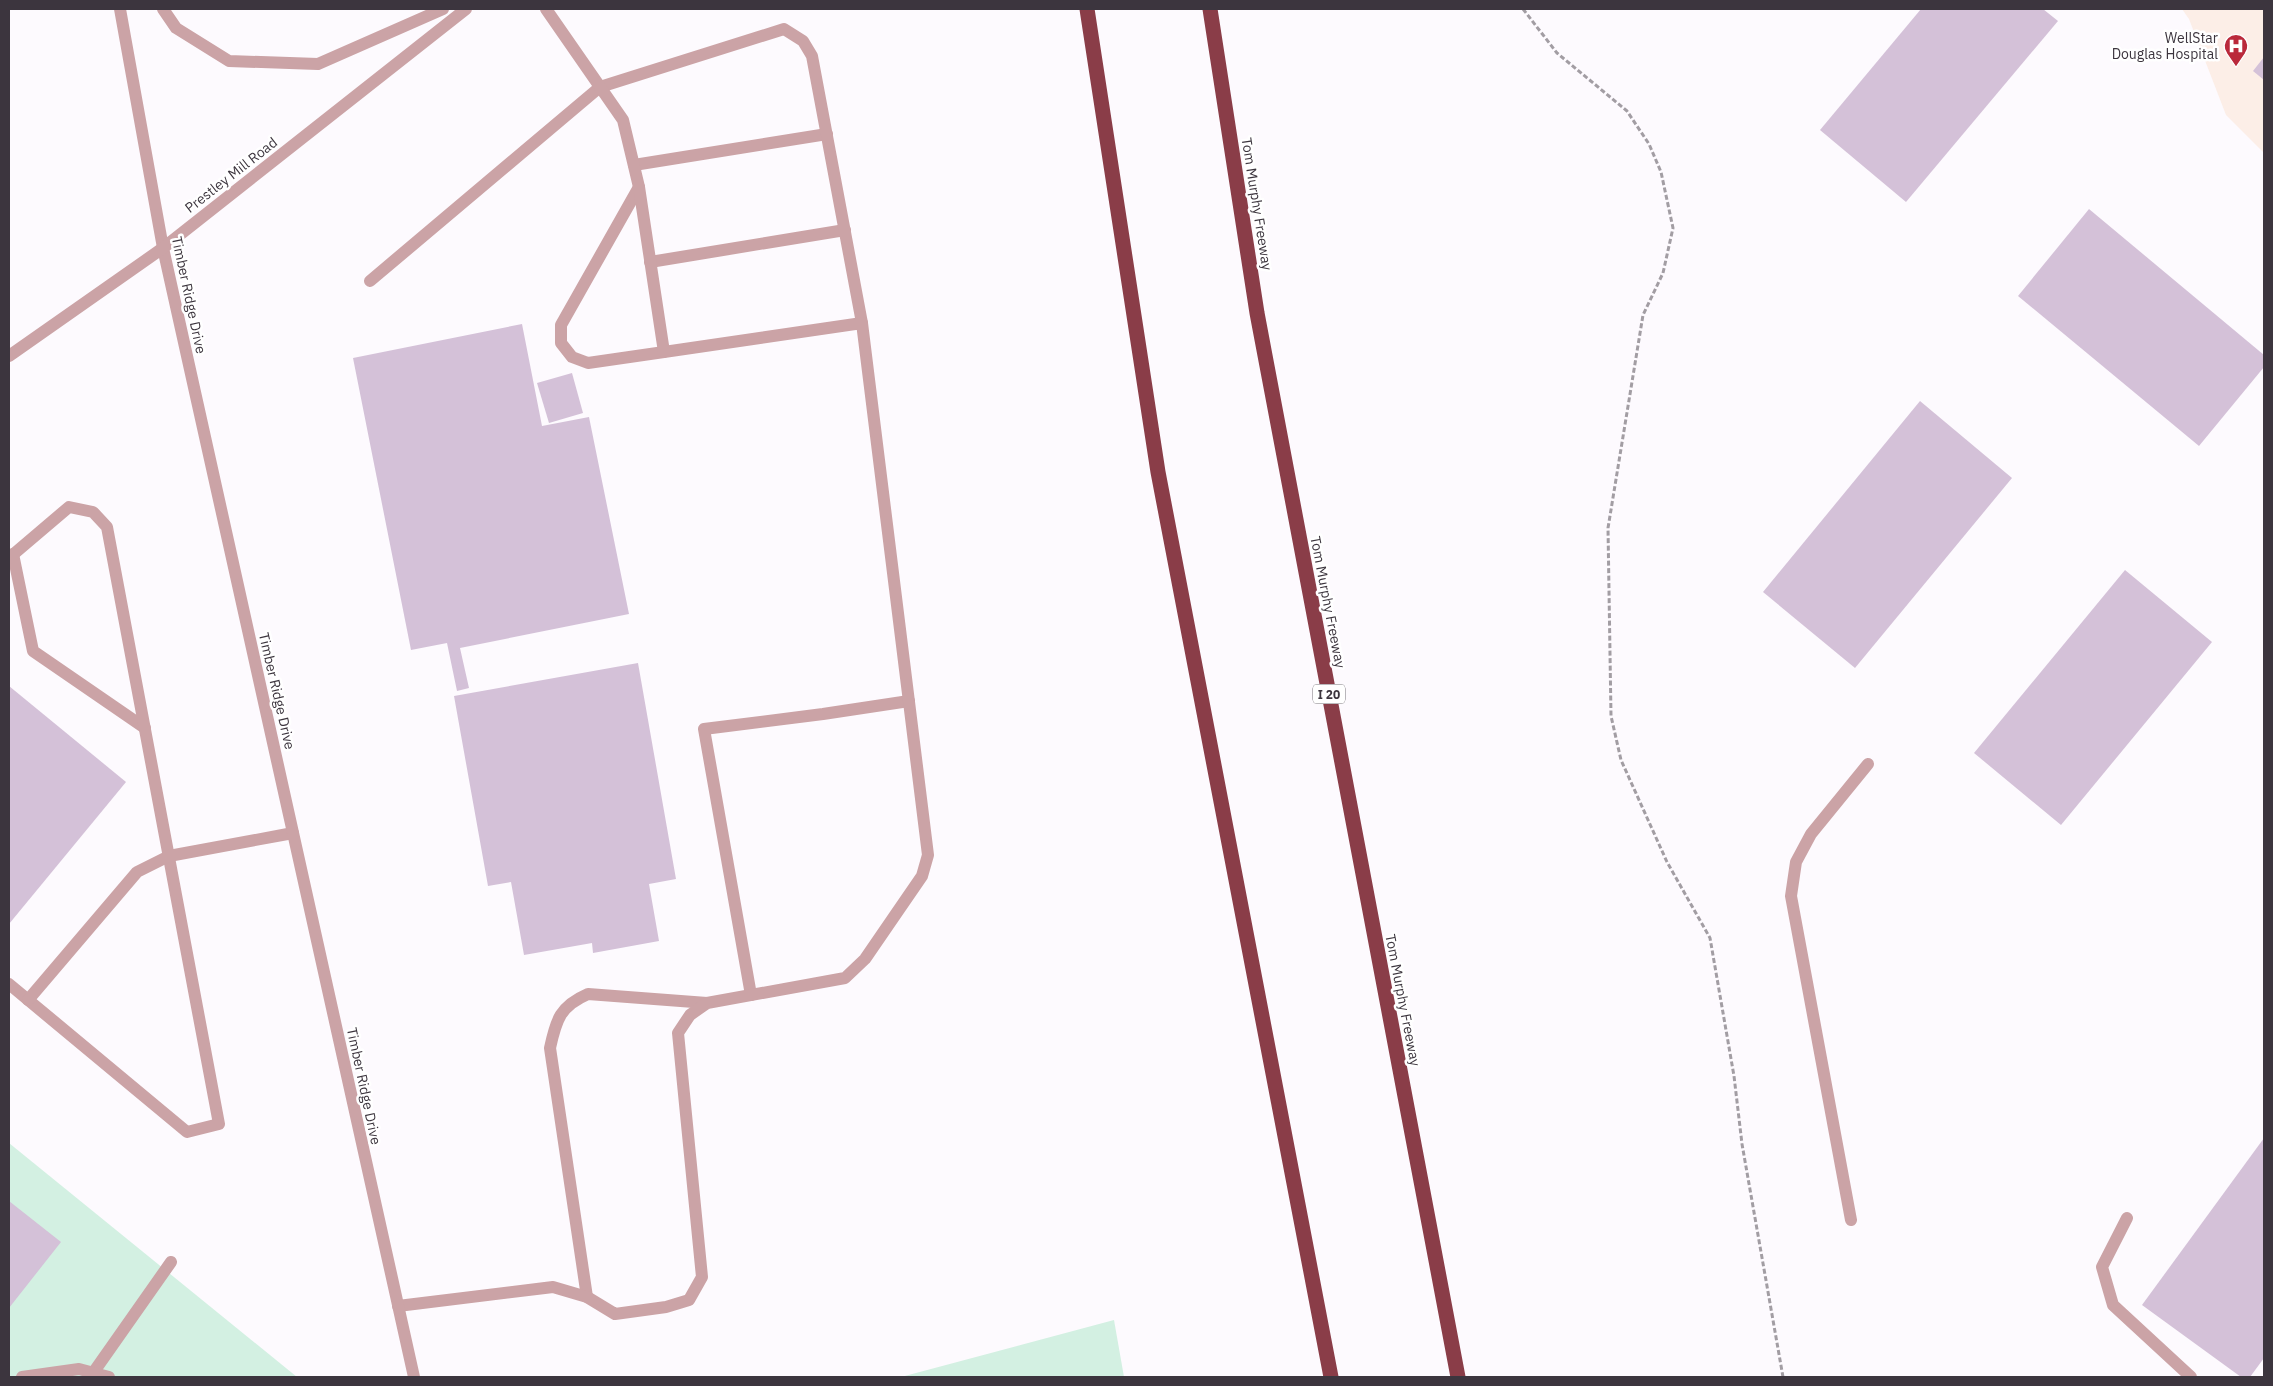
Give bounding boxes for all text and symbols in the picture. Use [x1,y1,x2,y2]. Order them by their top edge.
place label: WellStar Douglas Hospital [2112,29,2218,63]
hospital icon: WellStar Douglas Hospital [2223,33,2249,67]
street label: Prestley Mill Road [181,133,281,217]
street label: Tom Murphy Freeway [1238,136,1276,272]
street label: Timber Ridge Drive [168,235,210,356]
street label: Tom Murphy Freeway [1306,534,1350,670]
street label: Timber Ridge Drive [255,631,299,751]
road number: I 20 [1313,684,1345,704]
street label: Tom Murphy Freeway [1381,932,1425,1068]
street label: Timber Ridge Drive [343,1026,385,1147]

